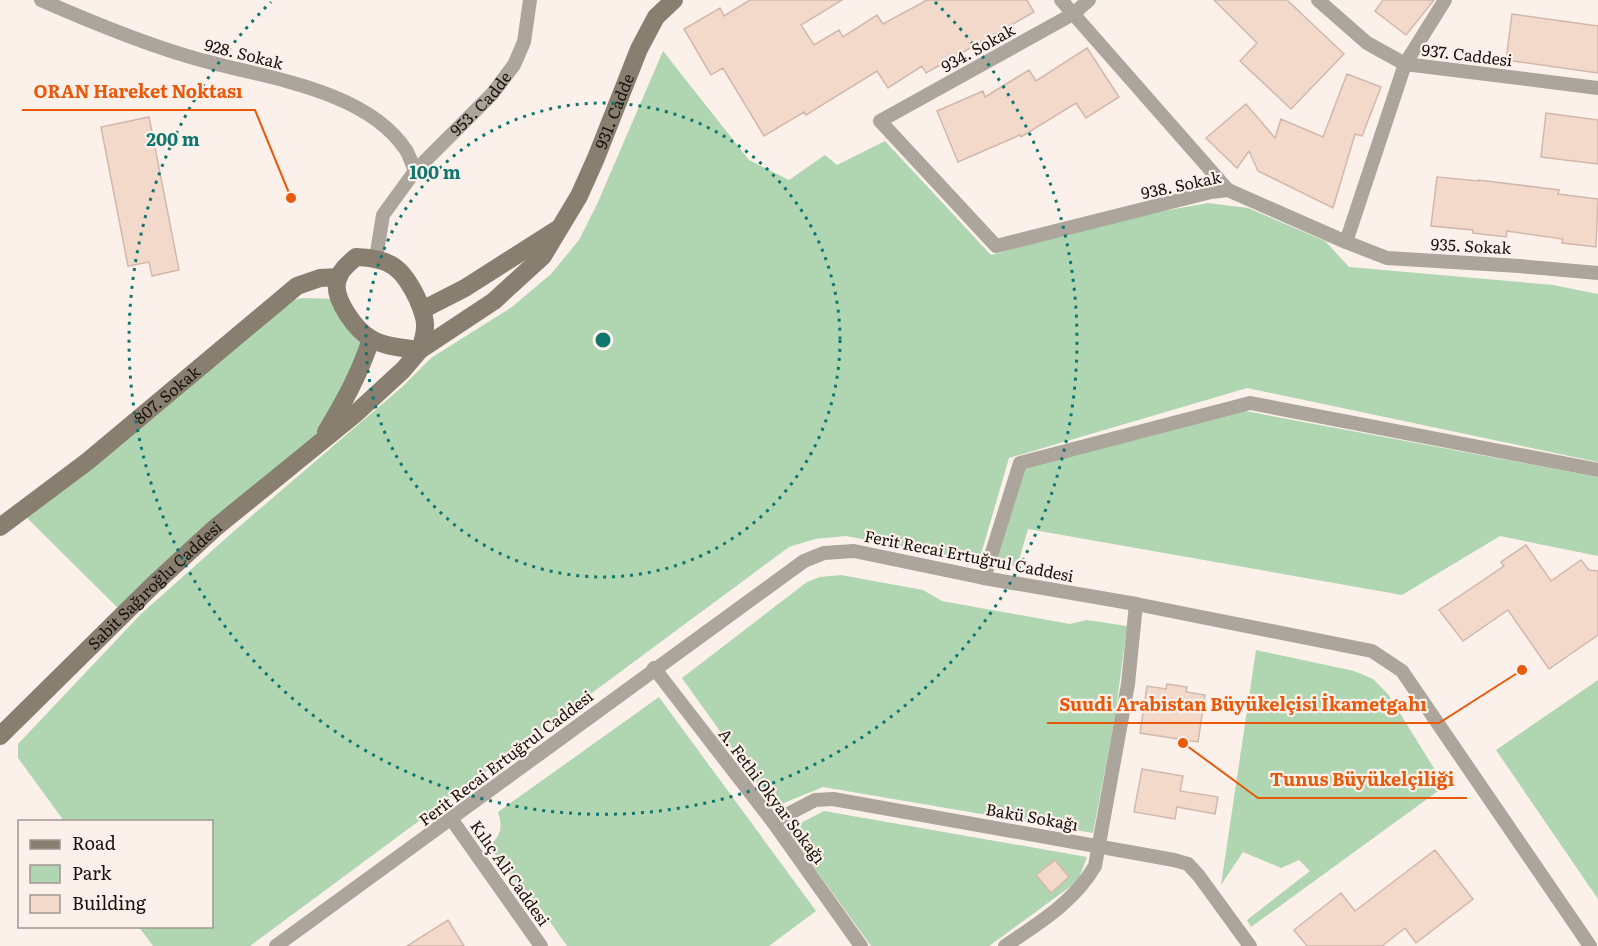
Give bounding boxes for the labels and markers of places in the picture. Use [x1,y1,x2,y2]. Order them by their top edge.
callout: ORAN Hareket Noktası [22,74,255,110]
centre of rings [593,330,613,350]
callout: Suudi Arabistan Büyükelçisi İkametgahı [1047,687,1439,723]
callout: Tunus Büyükelçiliği [1258,762,1467,798]

